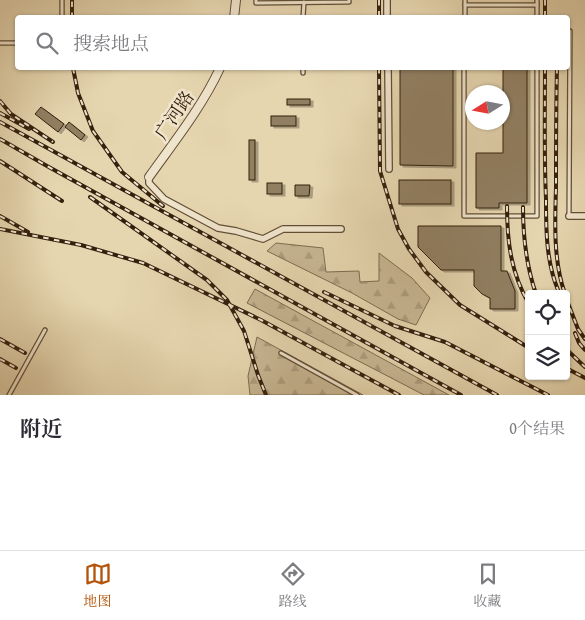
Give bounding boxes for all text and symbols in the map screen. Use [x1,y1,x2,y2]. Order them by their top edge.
search box [15,15,570,70]
icon: search [33,29,61,57]
text: 搜索地点 [73,29,149,57]
street label: 广河路 [148,85,200,145]
north arrow [465,85,510,130]
map controls [525,290,570,380]
button: locate [525,290,570,335]
button: layers [525,335,570,380]
text: 附近 [20,413,62,444]
text: 0个结果 [509,416,565,440]
tab: 地图 [84,560,112,611]
tab: 路线 [279,560,307,611]
tab: 收藏 [474,560,502,611]

